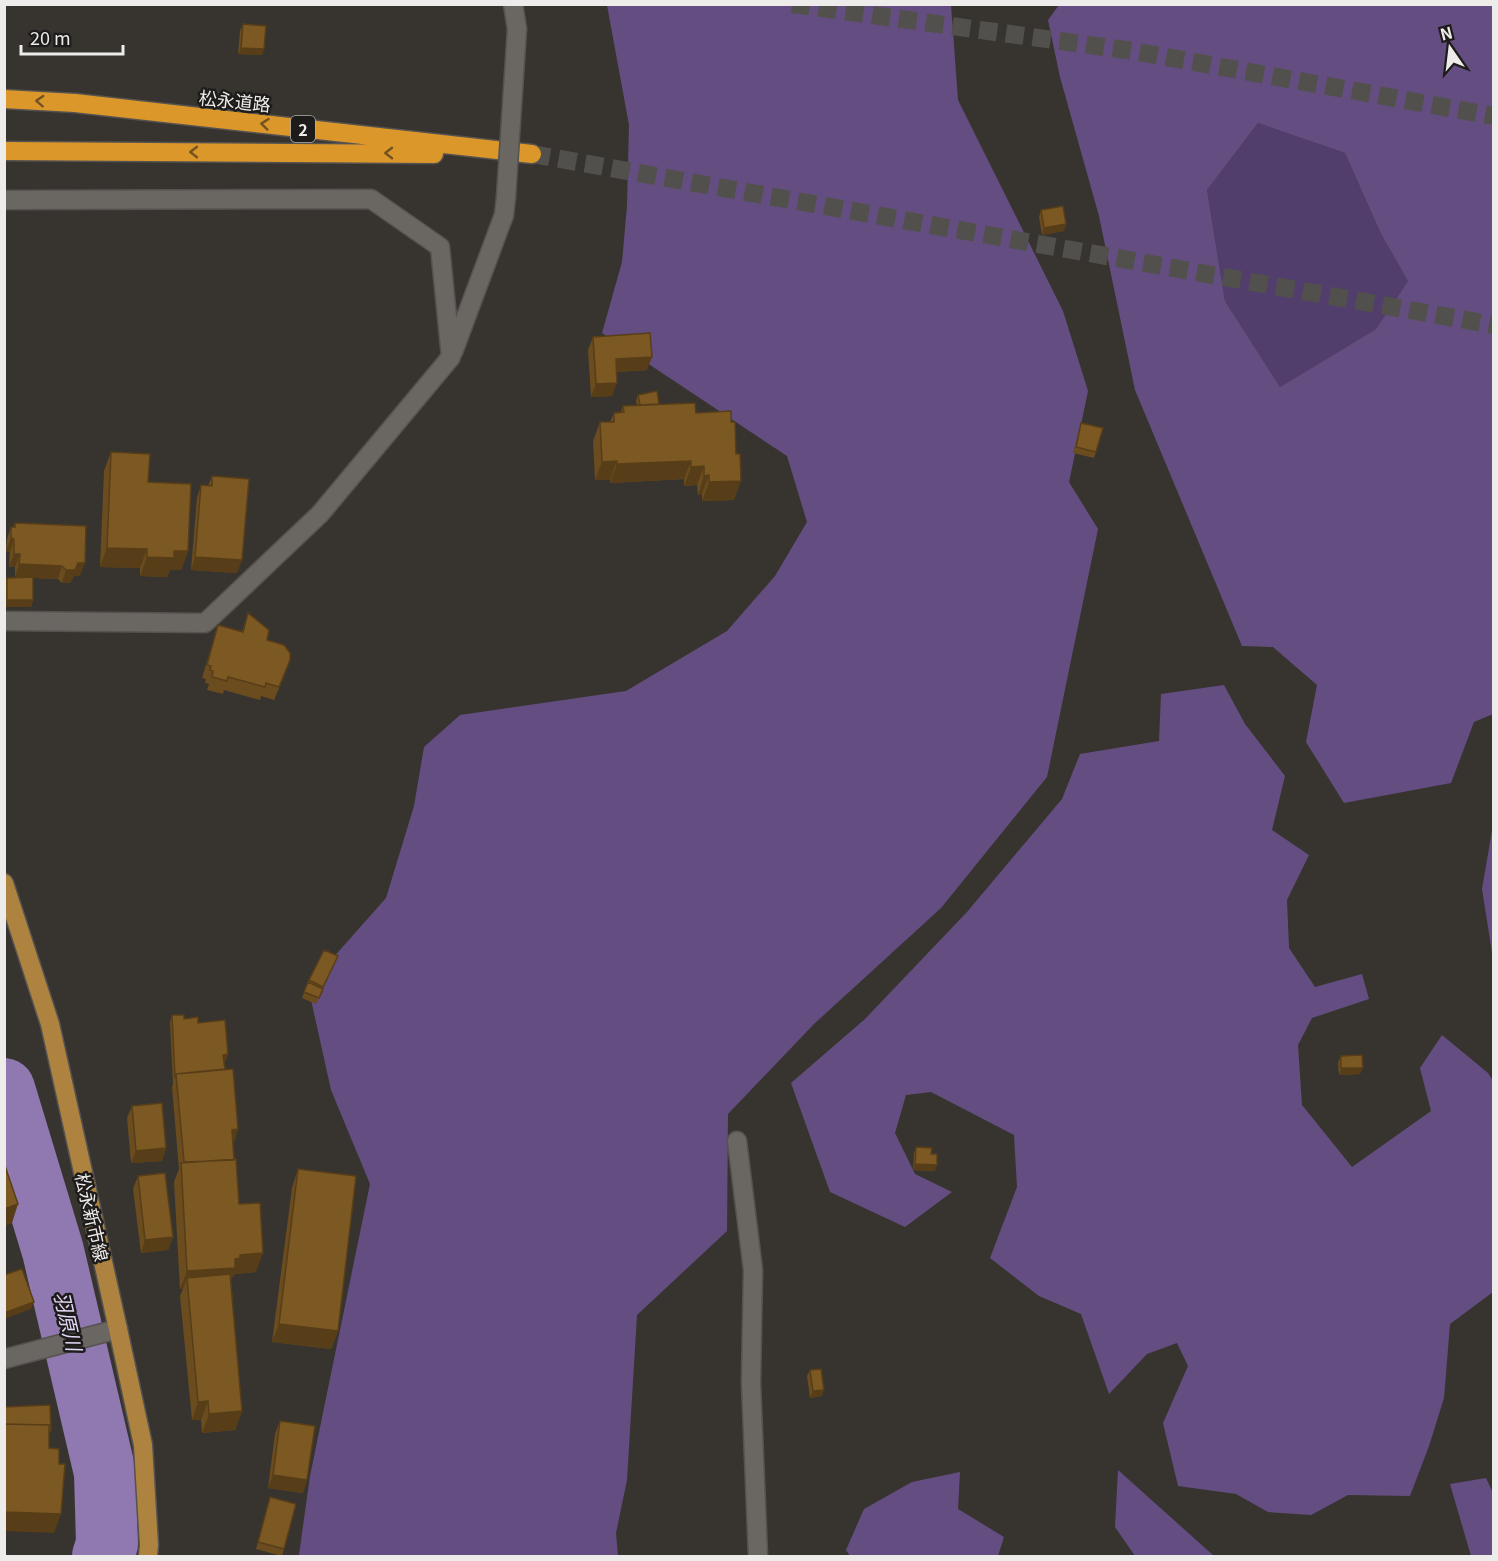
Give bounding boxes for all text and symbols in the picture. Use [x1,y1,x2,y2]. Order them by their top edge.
scale bar [21,18,123,56]
north arrow [1420,18,1480,78]
text: N [1437,19,1455,46]
text: 20 m [30,24,71,50]
street label: 松永道路 [198,83,272,117]
one-way arrow [35,95,44,108]
road number: 2 [291,116,315,142]
one-way arrow [260,119,270,131]
one-way arrow [190,146,199,158]
one-way arrow [385,147,394,159]
street label: 松永新市線 [70,1170,116,1264]
water label: 羽原川 [48,1289,90,1355]

